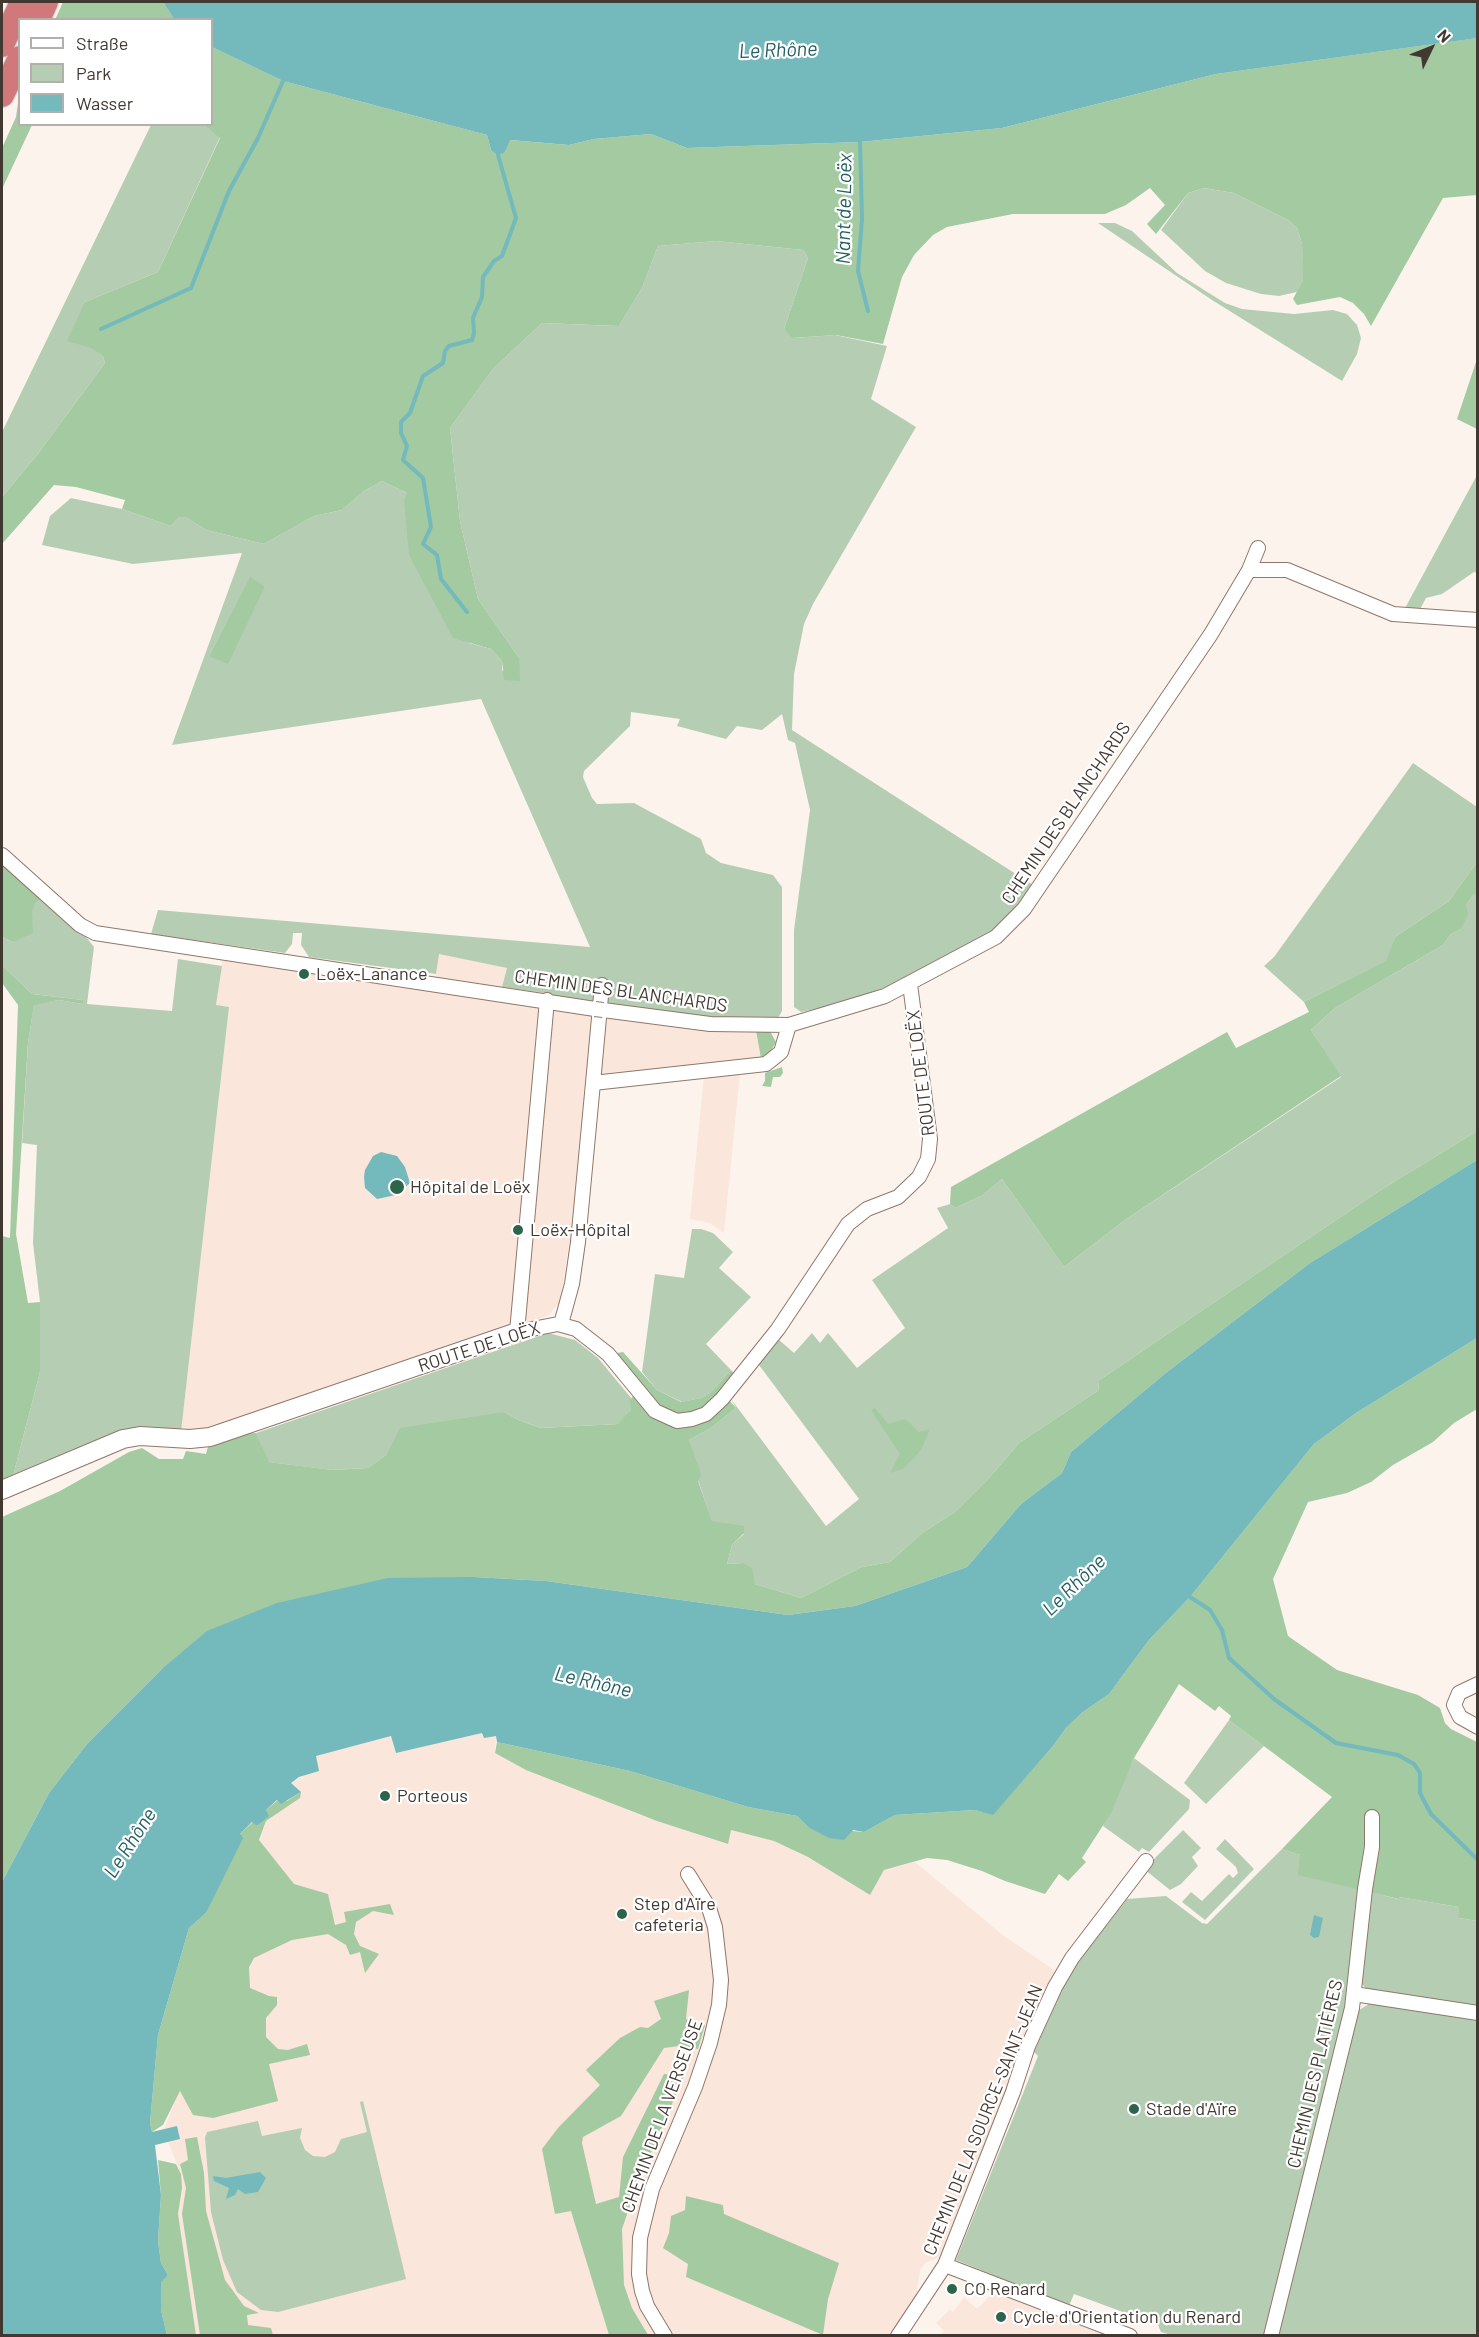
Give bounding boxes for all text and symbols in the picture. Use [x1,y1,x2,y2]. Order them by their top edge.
legend [18,18,213,126]
north arrow [1401,18,1461,78]
text: N [1434,25,1455,46]
text: Straße [76,32,128,54]
water label: Le Rhône [738,37,818,63]
text: Park [76,62,111,84]
text: Wasser [76,92,133,114]
water label: Nant de Loëx [831,153,857,265]
street label: CHEMIN DES BLANCHARDS [997,718,1135,908]
place label: Loëx-Lanance [316,963,427,985]
street label: CHEMIN DES BLANCHARDS [513,965,729,1017]
marker: Loëx-Lanance [297,967,311,981]
street label: ROUTE DE LOËX [903,1009,939,1137]
place label: Hôpital de Loëx [410,1176,530,1198]
marker: Hôpital de Loëx [388,1178,406,1196]
place label: Loëx-Hôpital [530,1219,631,1241]
marker: Loëx-Hôpital [511,1223,525,1237]
street label: ROUTE DE LOËX [415,1317,543,1377]
water label: Le Rhône [1037,1549,1111,1621]
water label: Le Rhône [552,1661,634,1703]
place label: Porteous [397,1785,468,1807]
marker: Porteous [378,1789,392,1803]
water label: Le Rhône [99,1804,161,1882]
place label: Step d'Aïre cafeteria [634,1893,716,1936]
marker: Step d'Aïre cafeteria [615,1907,629,1921]
street label: CHEMIN DES PLATIÈRES [1283,1978,1347,2170]
street label: CHEMIN DE LA SOURCE-SAINT-JEAN [919,1982,1047,2258]
street label: CHEMIN DE LA VERSEUSE [617,2016,707,2216]
place label: Stade d'Aïre [1146,2098,1237,2120]
marker: Stade d'Aïre [1127,2102,1141,2116]
place label: CO Renard [964,2278,1045,2300]
marker: CO Renard [945,2282,959,2296]
place label: Cycle d'Orientation du Renard [1013,2306,1241,2328]
marker: Cycle d'Orientation du Renard [994,2310,1008,2324]

